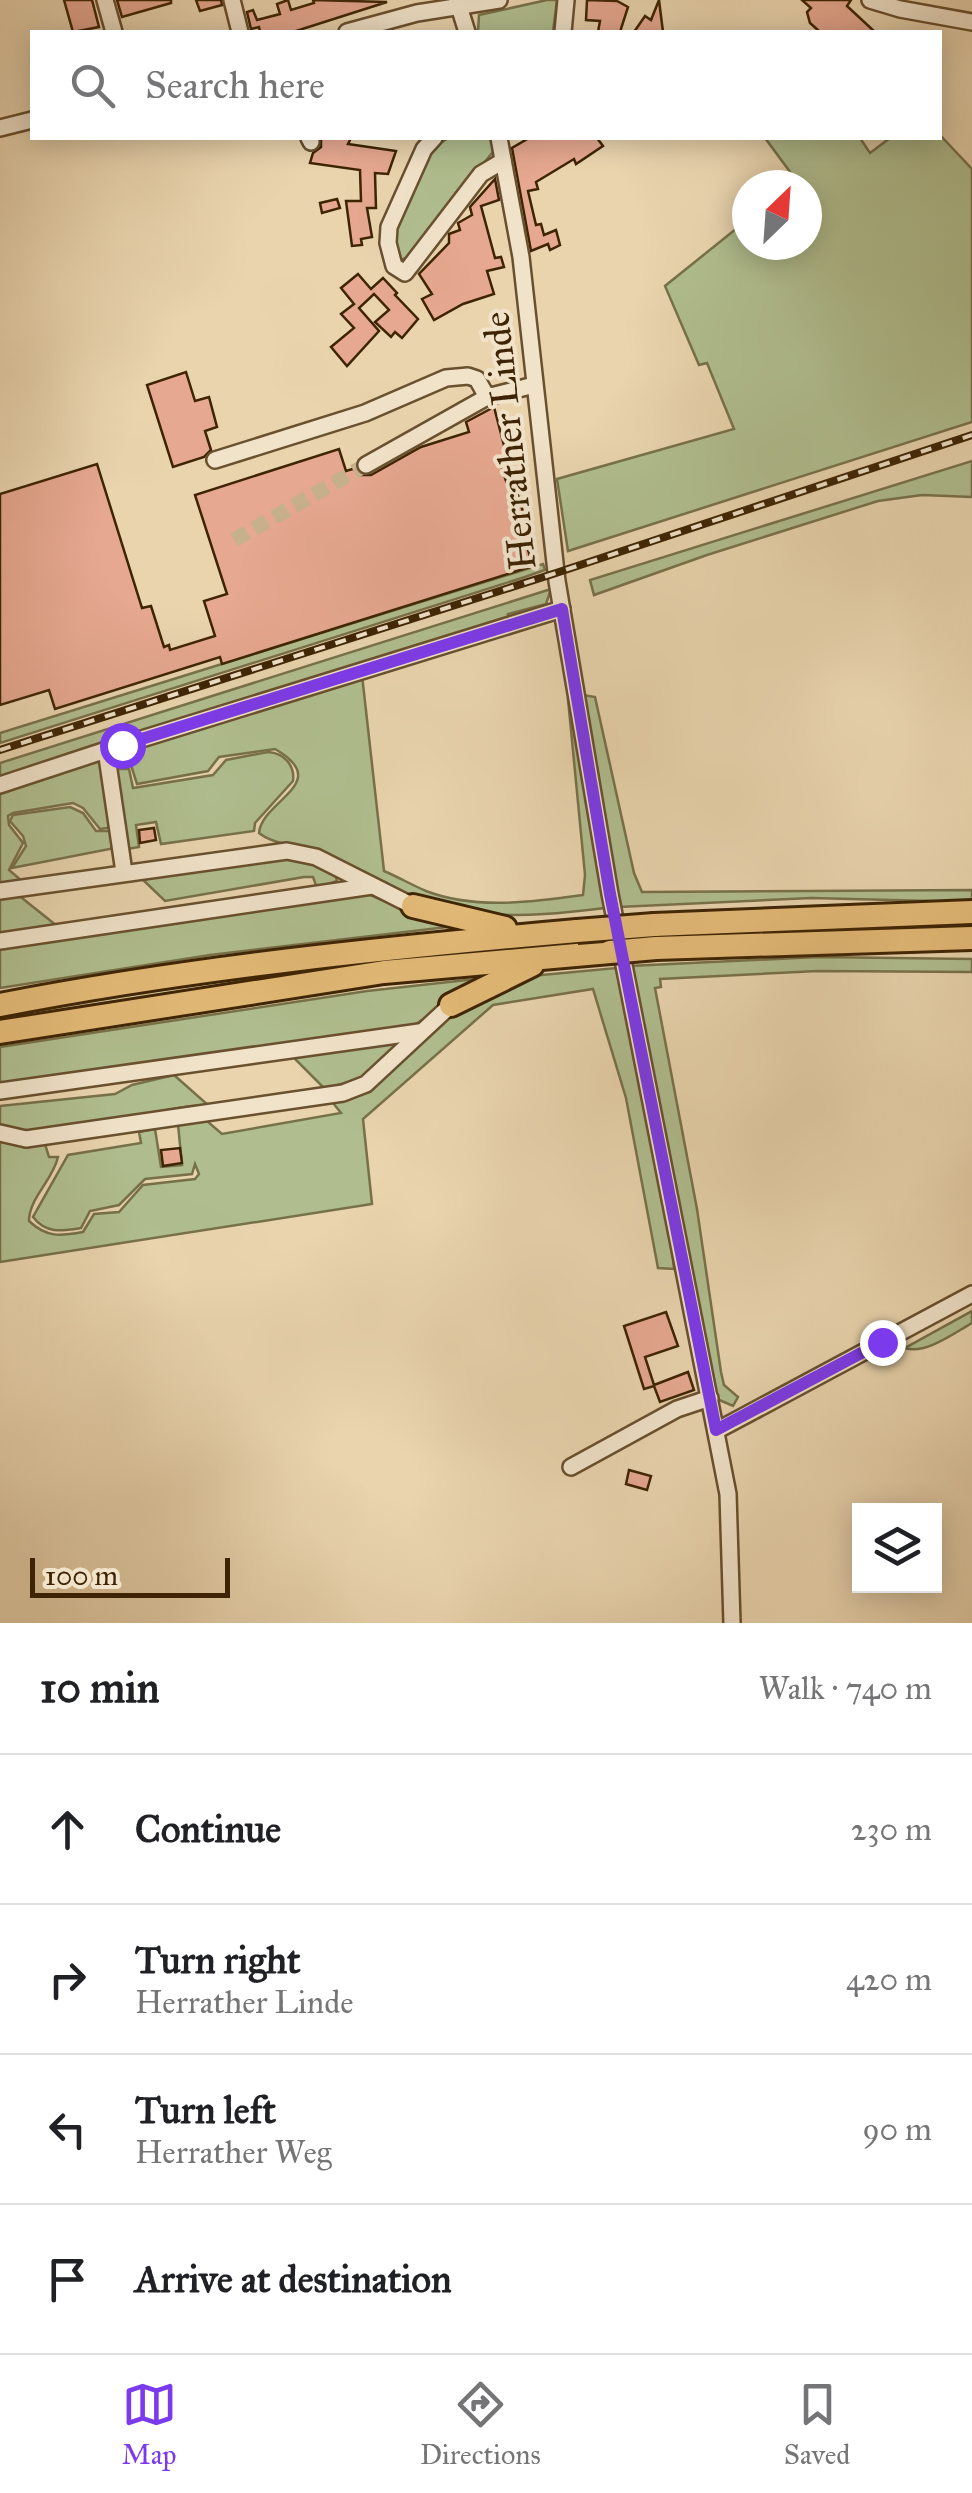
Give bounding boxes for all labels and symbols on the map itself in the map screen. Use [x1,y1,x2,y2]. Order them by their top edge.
north arrow [732,170,822,260]
street label: Herrather Linde [473,310,545,572]
route start [100,723,146,769]
route end [860,1320,906,1366]
scale bar [30,1553,230,1598]

